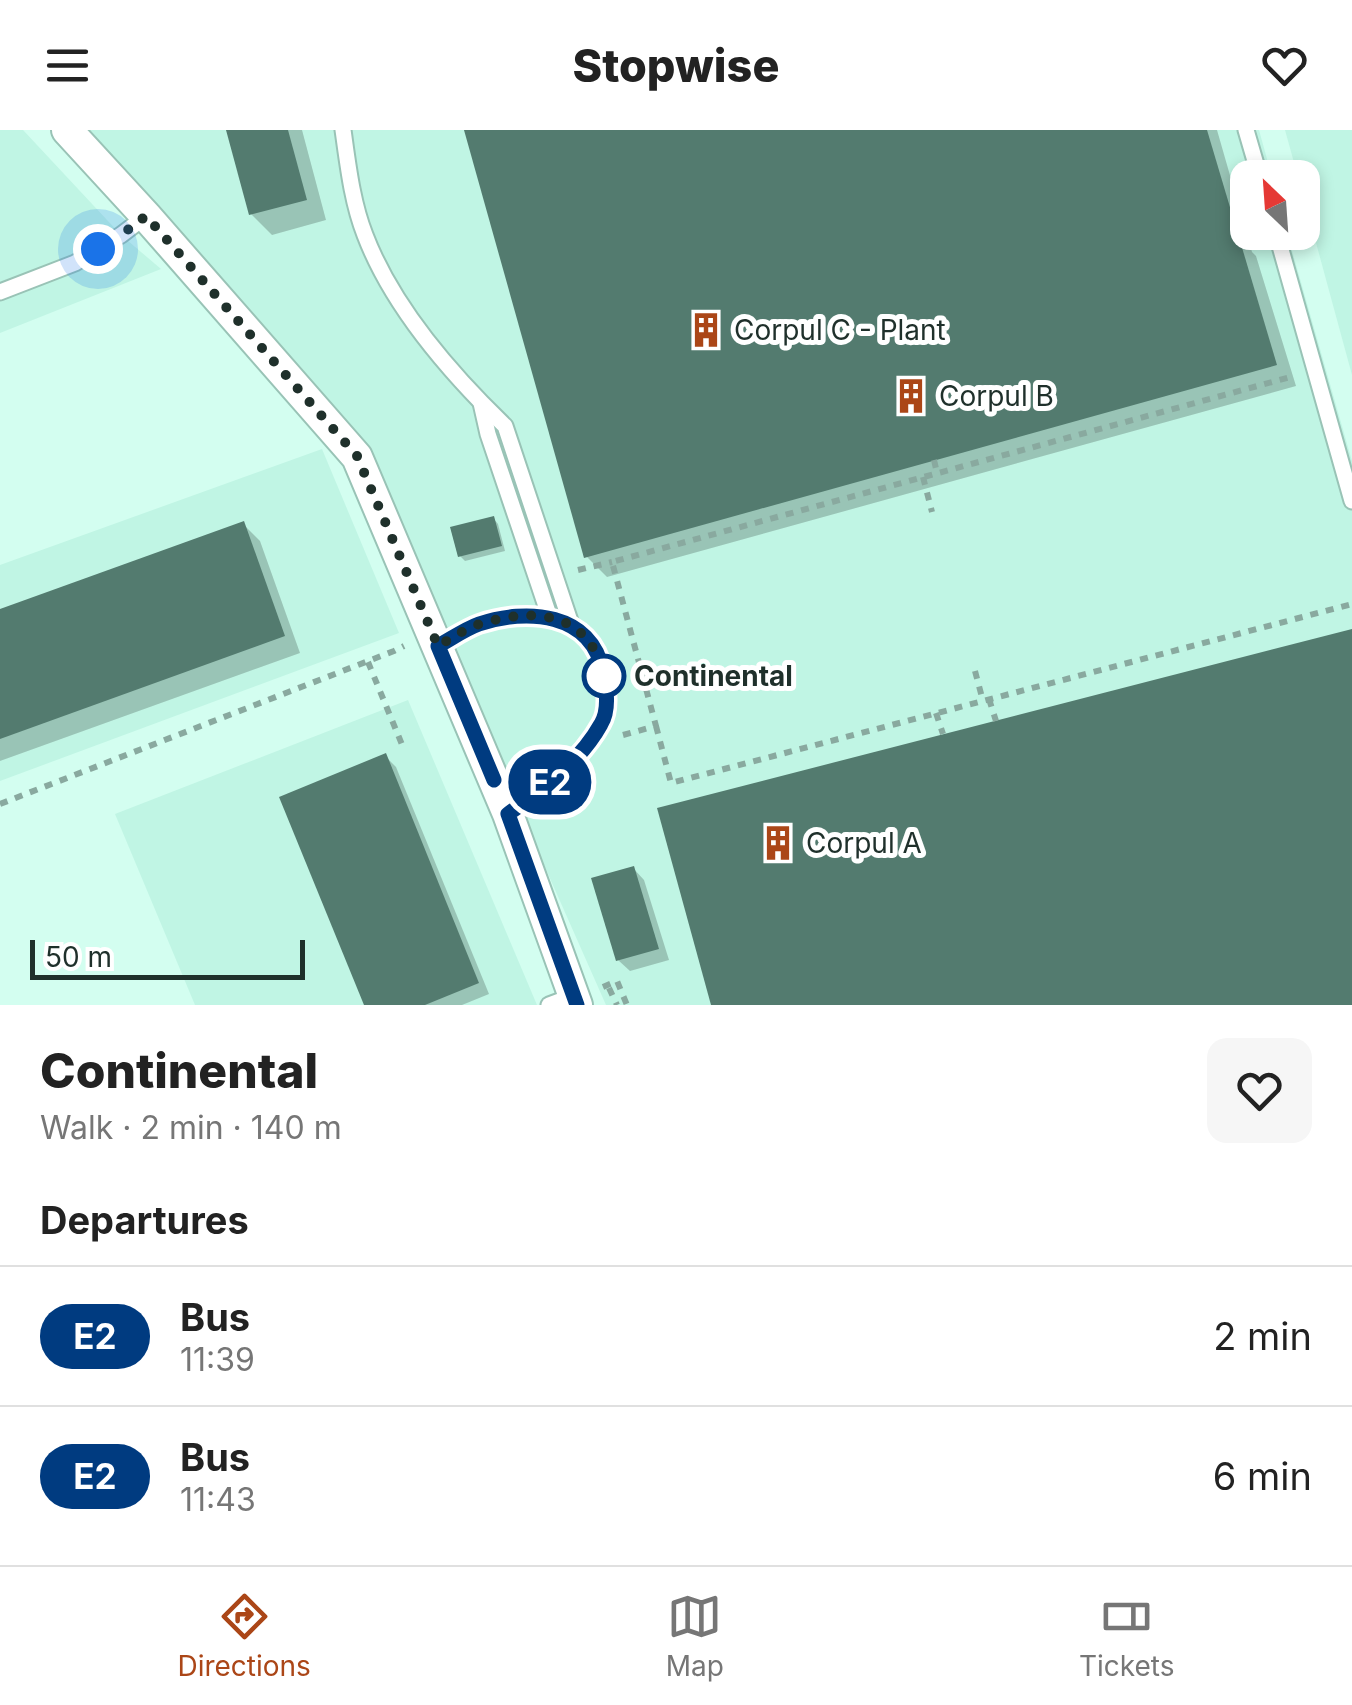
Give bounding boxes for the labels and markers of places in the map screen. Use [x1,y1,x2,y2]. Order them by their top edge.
building icon: Corpul C - Plant [687,311,725,349]
place label: Corpul C - Plant [734,313,946,347]
building icon: Corpul B [892,377,930,415]
place label: Corpul B [939,379,1054,413]
marker: Continental [583,655,625,697]
place label: Continental [634,659,793,693]
building icon: Corpul A [759,824,797,862]
place label: Corpul A [806,826,922,860]

